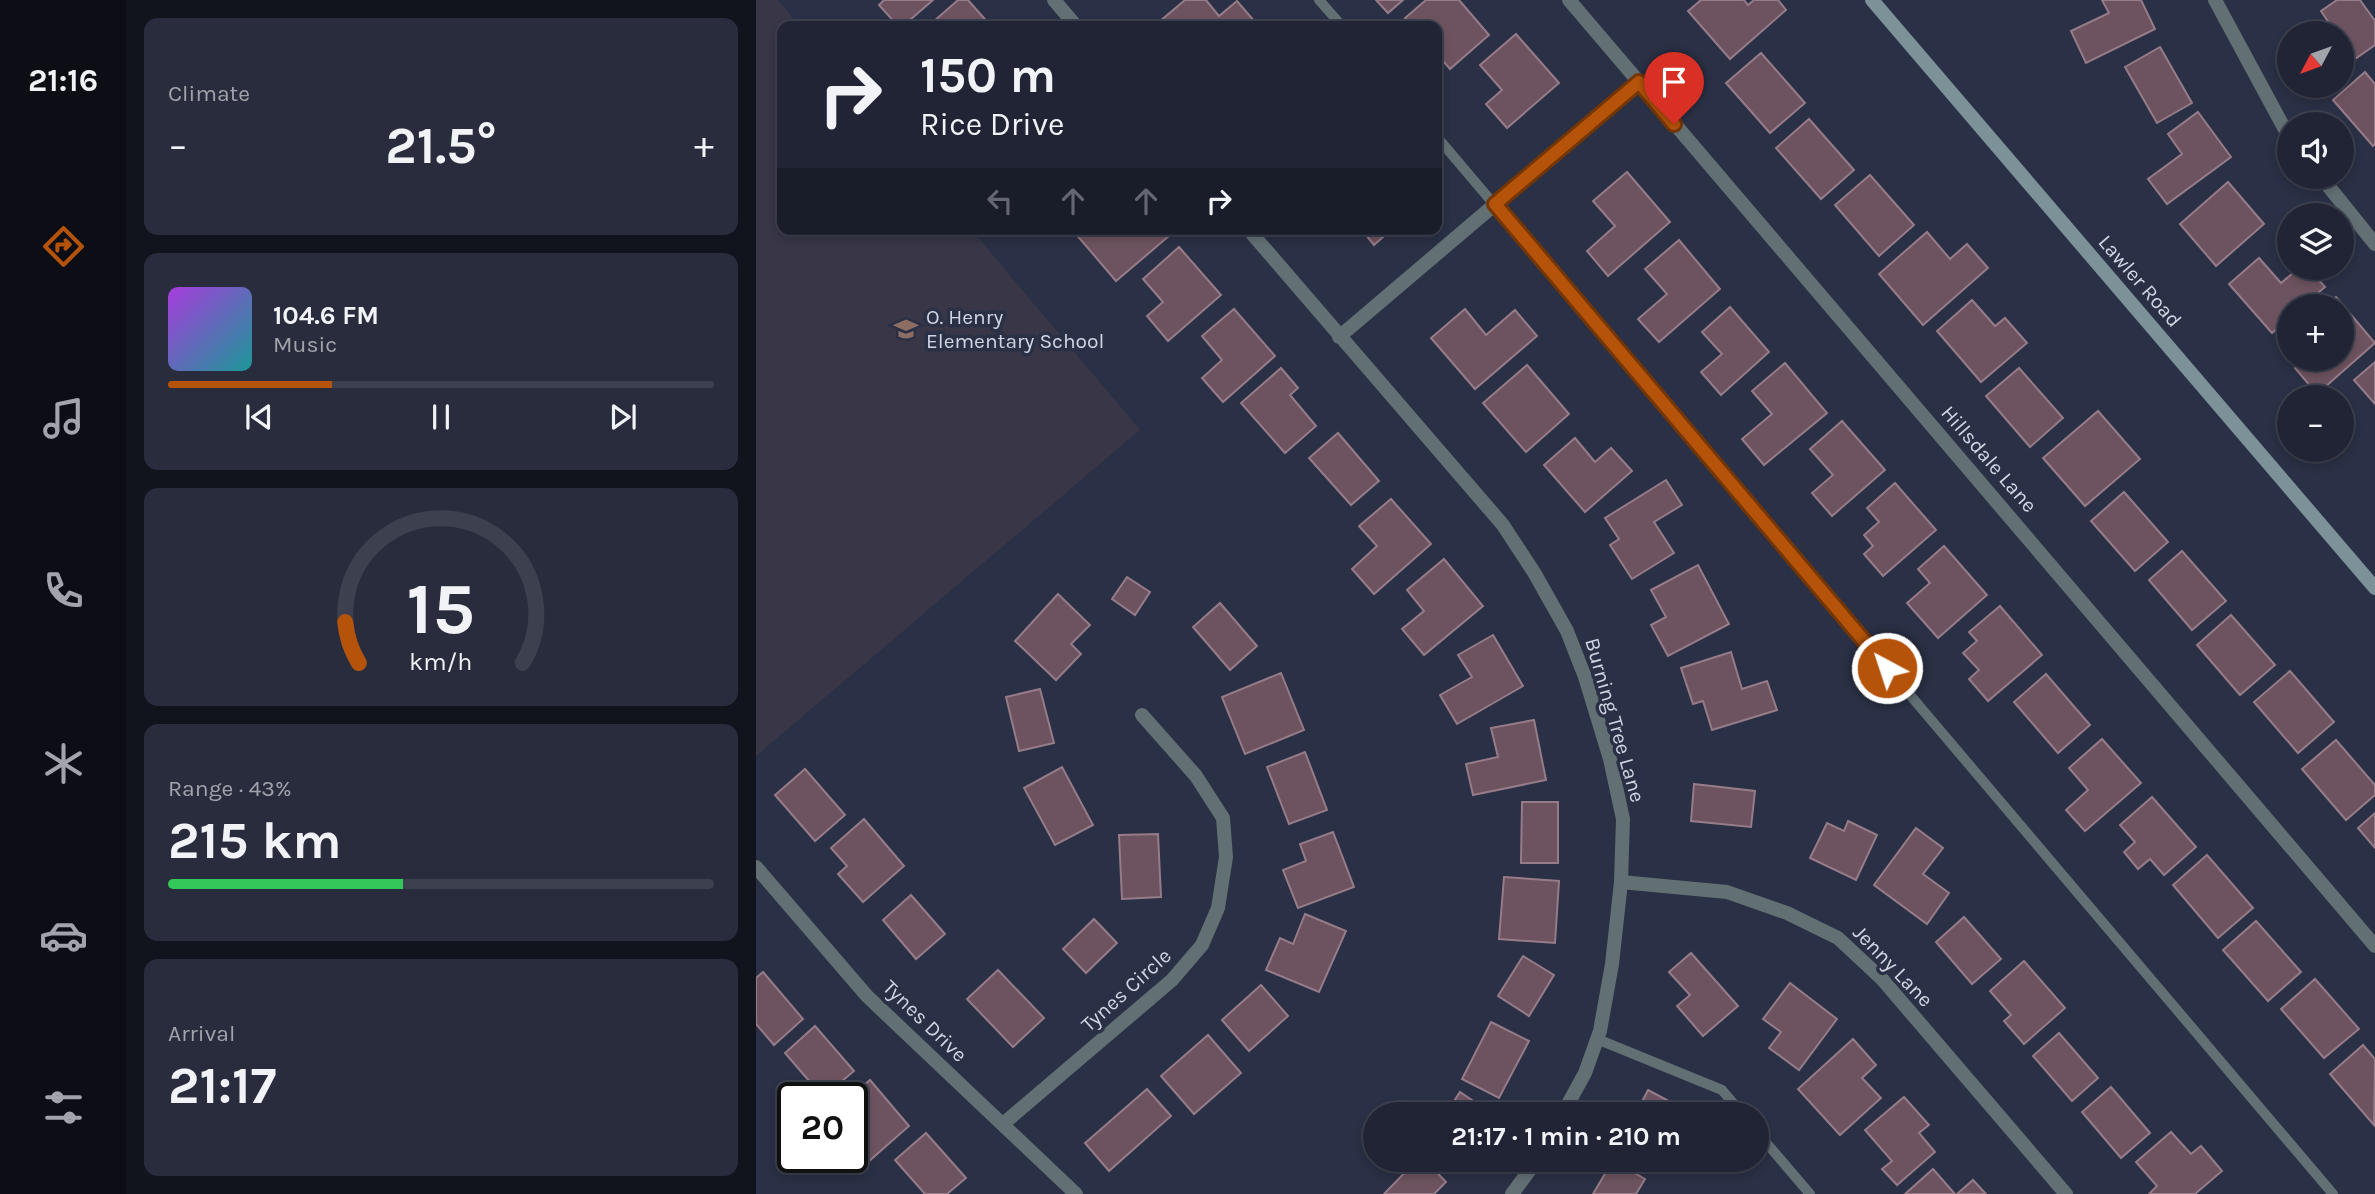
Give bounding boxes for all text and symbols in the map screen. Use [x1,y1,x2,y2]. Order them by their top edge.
north arrow [2277,21,2354,98]
map controls [2277,21,2354,462]
text: 150 m [920,47,1056,104]
icon: right [805,49,896,140]
pin [1644,52,1704,124]
text: 21:16 [28,62,98,99]
icon: arrive [1655,63,1693,101]
text: Climate [168,80,250,107]
text: Rice Drive [920,106,1064,143]
button: sound [2277,112,2354,189]
text: 21.5° [385,115,497,176]
text: − [168,123,188,168]
text: + [694,123,714,168]
icon: left [981,182,1019,220]
icon: ahead [1054,182,1092,220]
icon: ahead [1127,182,1165,220]
icon: right [1200,182,1238,220]
button: layers [2277,203,2354,280]
icon: directions [39,222,88,271]
street label: Lawler Road [2093,230,2187,332]
button: + [2277,294,2354,371]
text: 104.6 FM [273,300,379,331]
place label: O. Henry Elementary School [926,305,1104,353]
school or university icon: O. Henry Elementary School [892,315,920,343]
text: Music [273,331,337,358]
button: − [2277,385,2354,462]
icon: music [39,394,88,443]
icon: previous [240,398,278,436]
icon: pause [422,398,460,436]
icon: next [604,398,642,436]
street label: Hillsdale Lane [1936,401,2042,517]
icon: phone [39,566,88,615]
text: 15 [407,566,475,651]
position arrow [1850,631,1924,705]
street label: Burning Tree Lane [1580,635,1650,805]
text: km/h [409,647,473,676]
icon: climate [39,739,88,788]
text: Range · 43% [168,775,292,802]
text: 215 km [168,810,342,871]
icon: car [39,911,88,960]
street label: Jenny Lane [1848,920,1938,1012]
street label: Tynes Circle [1076,943,1176,1037]
street label: Tynes Drive [878,975,972,1067]
text: Arrival [168,1020,235,1047]
text: 21:17 [168,1055,276,1116]
speed limit sign: 20 [777,1082,868,1173]
icon: filters [39,1083,88,1132]
text: 21:17 · 1 min · 210 m [1451,1121,1681,1152]

